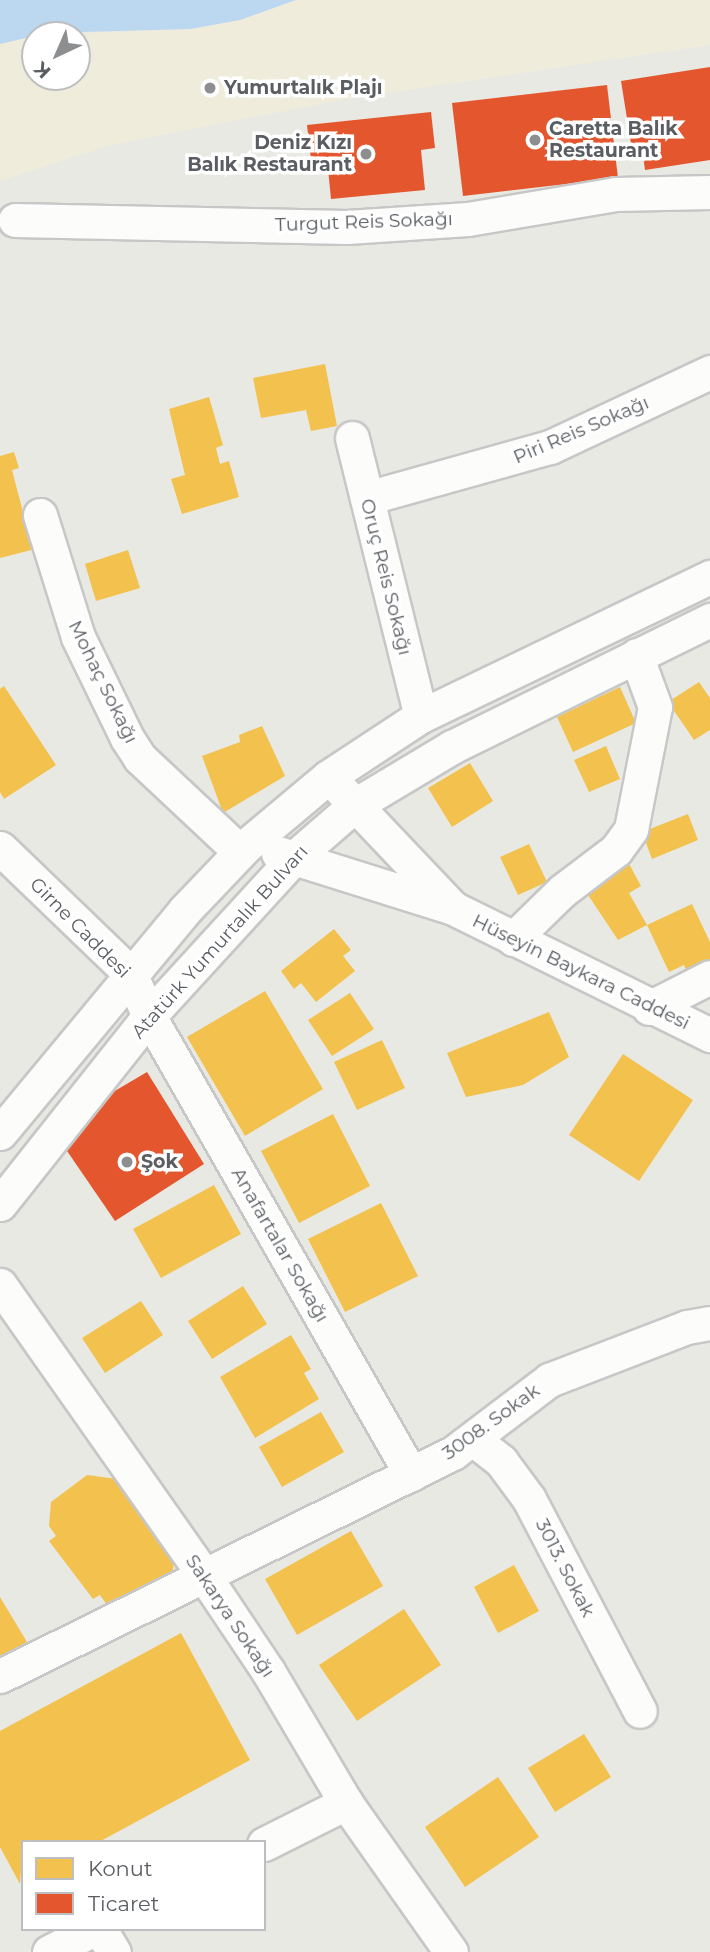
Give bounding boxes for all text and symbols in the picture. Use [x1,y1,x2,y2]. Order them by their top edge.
north arrow [21,21,91,91]
text: K [29,57,56,83]
place label: Yumurtalık Plajı [224,77,382,99]
marker: Yumurtalık Plajı [202,80,218,96]
place label: Caretta Balık Restaurant [549,118,678,162]
place label: Deniz Kızı Balık Restaurant [187,132,352,176]
marker: Caretta Balık Restaurant [527,132,543,148]
marker: Deniz Kızı Balık Restaurant [358,146,374,162]
street label: Turgut Reis Sokağı [275,208,453,236]
street label: Piri Reis Sokağı [510,391,652,469]
street label: Oruç Reis Sokağı [356,496,416,658]
street label: Mohaç Sokağı [63,617,143,747]
street label: Atatürk Yumurtalık Bulvarı [127,841,313,1043]
street label: Girne Caddesi [25,873,135,983]
street label: Hüseyin Baykara Caddesi [469,909,693,1035]
place label: Şok [141,1151,178,1173]
marker: Şok [119,1154,135,1170]
street label: Anafartalar Sokağı [226,1164,334,1326]
street label: 3008. Sokak [438,1379,544,1465]
street label: 3013. Sokak [531,1515,599,1621]
street label: Sakarya Sokağı [181,1550,279,1682]
legend [21,1840,266,1931]
text: Konut [88,1856,152,1881]
text: Ticaret [88,1891,159,1916]

